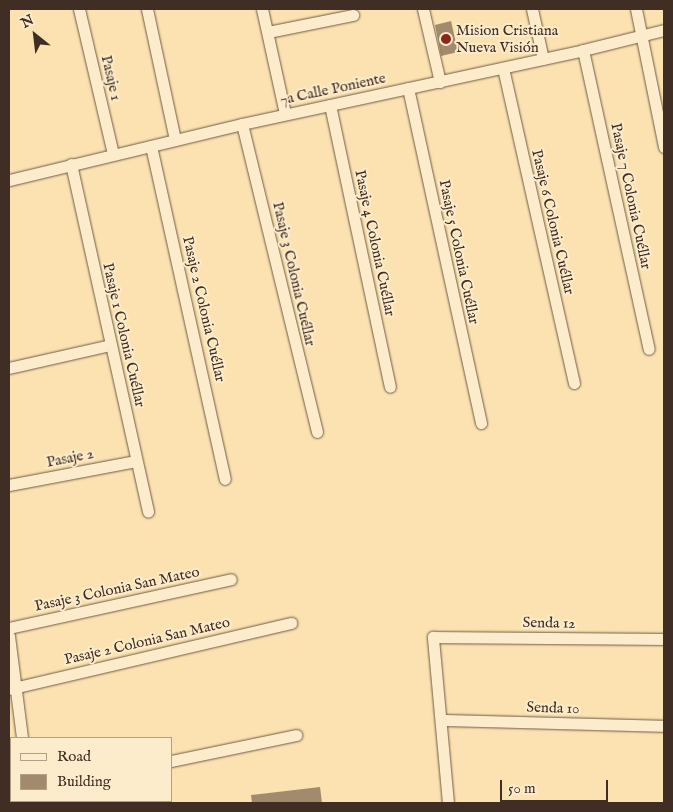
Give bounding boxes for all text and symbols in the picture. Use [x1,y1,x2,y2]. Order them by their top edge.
north arrow [10,10,60,60]
text: N [18,11,37,33]
place label: Mision Cristiana Nueva Visión [456,21,558,56]
marker: Mision Cristiana Nueva Visión [440,33,452,45]
street label: Pasaje 1 [97,54,125,102]
street label: 7a Calle Poniente [279,69,387,109]
street label: Pasaje 7 Colonia Cuéllar [607,121,655,271]
street label: Pasaje 6 Colonia Cuéllar [528,148,578,296]
street label: Pasaje 4 Colonia Cuéllar [351,168,399,318]
street label: Pasaje 5 Colonia Cuéllar [435,178,483,326]
street label: Pasaje 3 Colonia Cuéllar [269,200,319,348]
street label: Pasaje 2 Colonia Cuéllar [178,234,230,384]
street label: Pasaje 1 Colonia Cuéllar [99,261,149,409]
street label: Pasaje 2 [45,445,95,471]
street label: Pasaje 3 Colonia San Mateo [33,563,201,615]
street label: Pasaje 2 Colonia San Mateo [62,613,232,669]
street label: Senda 12 [522,614,576,632]
street label: Senda 10 [526,698,580,718]
legend [10,737,172,802]
text: Road [57,747,91,766]
scale bar [503,770,610,802]
text: Building [57,772,111,791]
text: 50 m [508,779,536,798]

